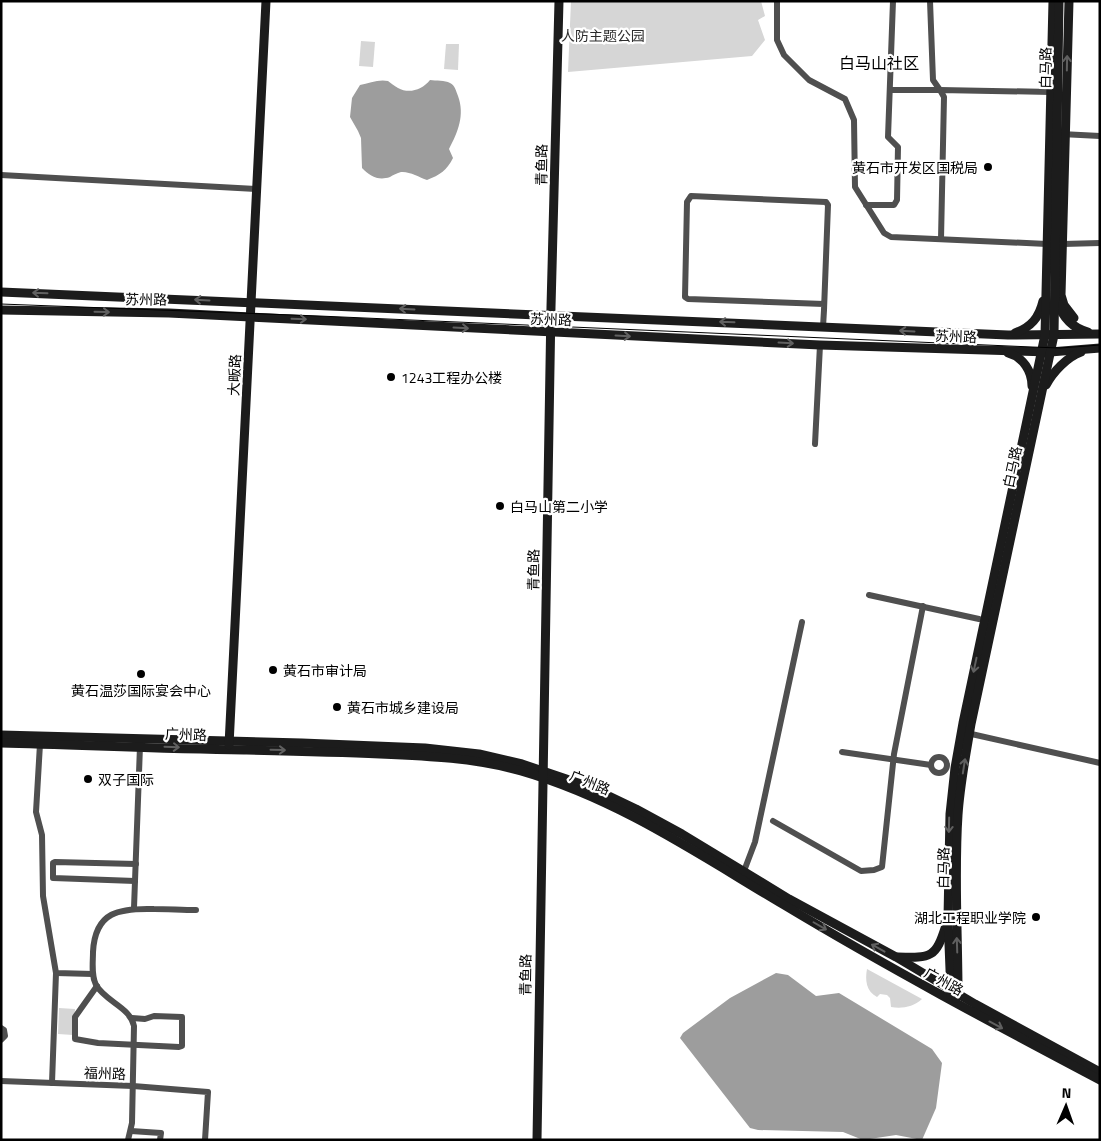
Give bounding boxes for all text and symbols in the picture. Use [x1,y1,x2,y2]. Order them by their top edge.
park label: 人防主题公园 [561,25,645,46]
street label: 白马路 [1034,47,1056,89]
district label: 白马山社区 [839,51,919,75]
one-way arrow [1062,55,1072,71]
street label: 青鱼路 [530,144,552,186]
place label: 黄石市开发区国税局 [852,157,978,178]
marker: 黄石市开发区国税局 [982,161,994,173]
one-way arrow [32,288,48,297]
street label: 苏州路 [125,288,167,310]
one-way arrow [194,296,210,305]
one-way arrow [400,305,416,314]
one-way arrow [94,307,110,316]
street label: 苏州路 [530,308,572,330]
one-way arrow [290,314,307,324]
one-way arrow [719,318,735,327]
one-way arrow [453,323,469,332]
street label: 苏州路 [935,325,977,347]
one-way arrow [899,326,915,335]
one-way arrow [615,332,631,341]
one-way arrow [777,339,793,348]
street label: 大畈路 [222,353,246,397]
place label: 1243工程办公楼 [401,367,502,388]
marker: 1243工程办公楼 [385,371,397,383]
street label: 白马路 [997,444,1027,490]
place label: 白马山第二小学 [510,496,608,517]
marker: 白马山第二小学 [494,500,506,512]
street label: 青鱼路 [522,549,544,591]
one-way arrow [970,656,979,672]
place label: 黄石市审计局 [283,660,367,681]
marker: 黄石市审计局 [267,664,279,676]
marker: 黄石温莎国际宴会中心 [135,668,147,680]
place label: 黄石温莎国际宴会中心 [71,680,211,701]
place label: 黄石市城乡建设局 [347,697,459,718]
marker: 黄石市城乡建设局 [331,701,343,713]
street label: 广州路 [165,723,207,745]
one-way arrow [164,743,180,752]
one-way arrow [270,745,286,755]
one-way arrow [959,758,969,774]
street label: 广州路 [567,764,613,800]
place label: 双子国际 [98,769,154,790]
marker: 双子国际 [82,773,94,785]
one-way arrow [945,817,954,833]
street label: 白马路 [932,847,954,889]
place label: 湖北工程职业学院 [914,907,1026,928]
marker: 湖北工程职业学院 [1030,911,1042,923]
one-way arrow [812,922,827,931]
one-way arrow [952,938,962,954]
one-way arrow [871,943,886,953]
street label: 青鱼路 [514,954,536,996]
street label: 广州路 [921,962,967,1000]
one-way arrow [988,1020,1003,1030]
street label: 福州路 [84,1062,126,1084]
north arrow [1041,1081,1091,1131]
text: N [1061,1082,1072,1103]

